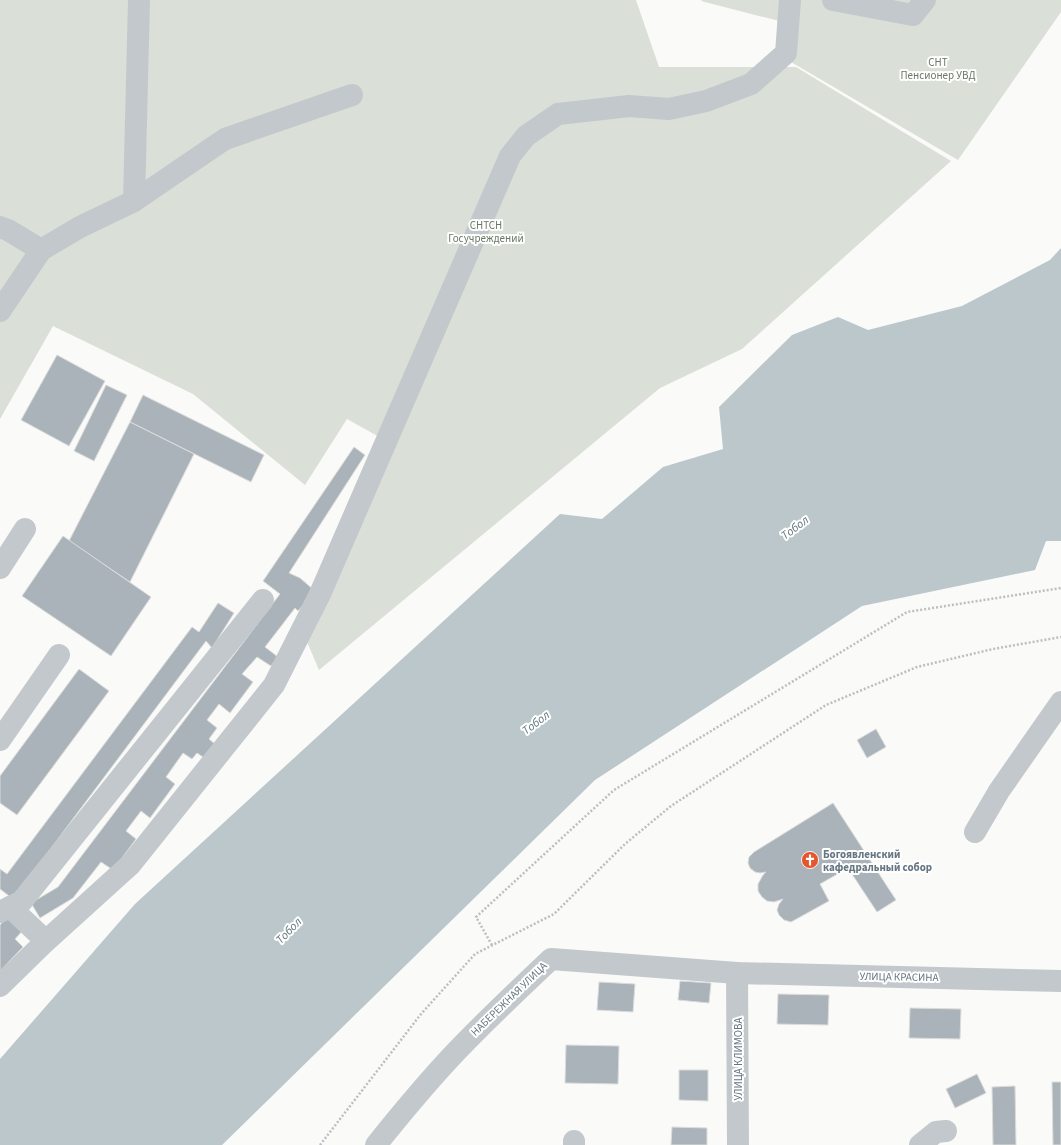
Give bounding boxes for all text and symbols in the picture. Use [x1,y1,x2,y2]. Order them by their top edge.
park label: СНТ Пенсионер УВД [901,55,975,83]
park label: СНТСН Госучреждений [448,218,524,246]
water label: Тобол [778,512,812,544]
water label: Тобол [519,707,553,739]
place label: Богоявленский кафедральный собор [823,847,932,875]
church icon: Богоявленский кафедральный собор [800,850,820,870]
water label: Тобол [272,914,306,948]
street label: НАБЕРЕЖНАЯ УЛИЦА [468,959,550,1039]
street label: УЛИЦА КРАСИНА [859,969,939,985]
street label: УЛИЦА КЛИМОВА [731,1018,746,1100]

